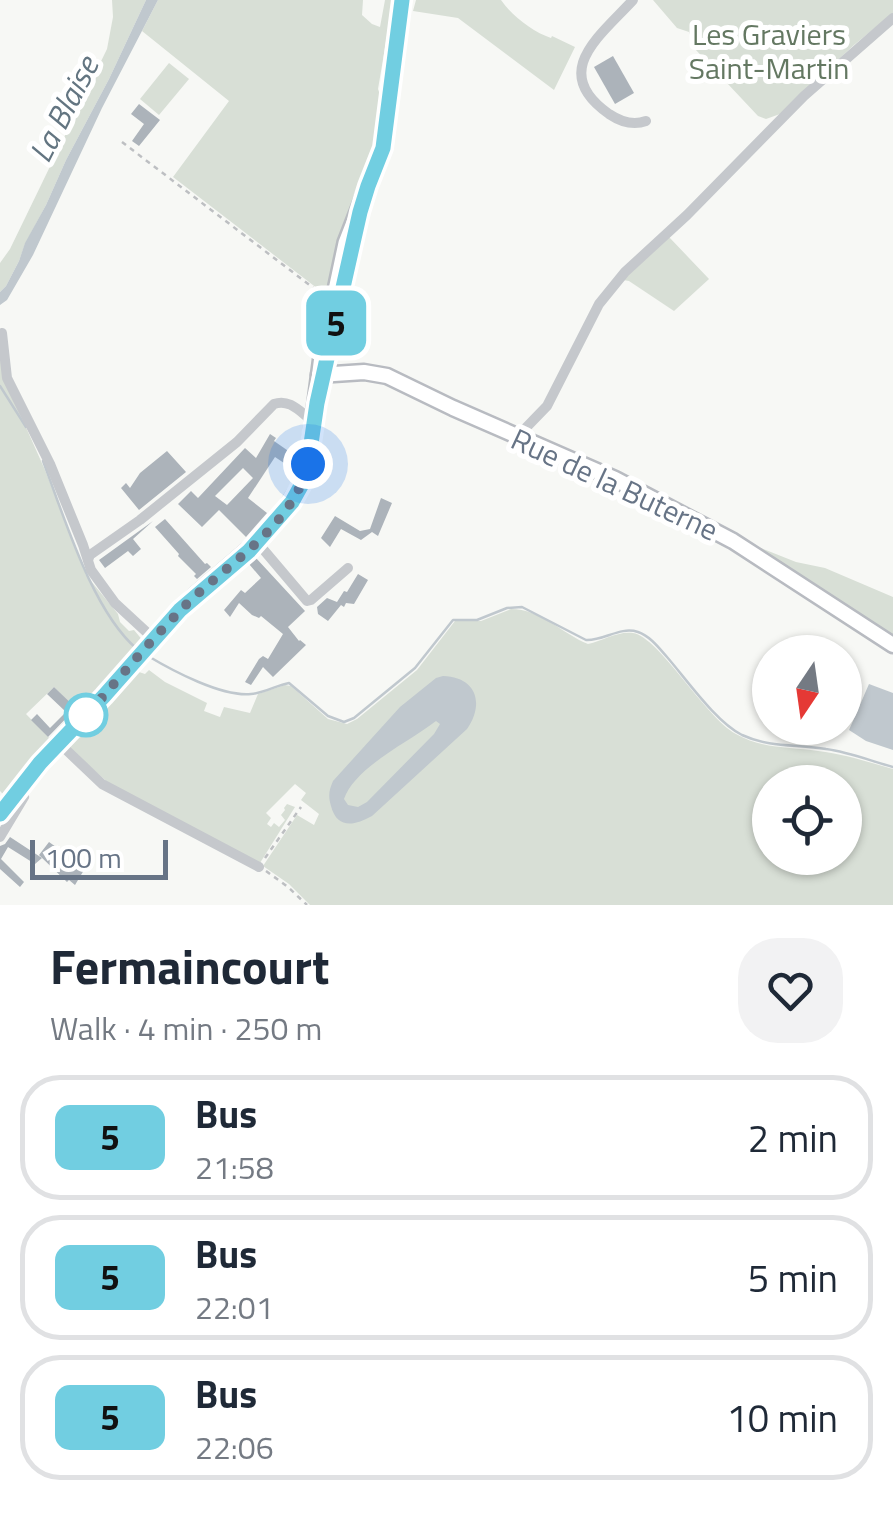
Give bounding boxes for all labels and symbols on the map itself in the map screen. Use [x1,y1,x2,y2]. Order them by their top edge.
park label: Les Graviers Saint-Martin [689,11,849,91]
water label: La Blaise [16,46,111,170]
line badge: 5 [304,290,368,356]
street label: Rue de la Buterne [504,416,726,552]
your location [283,439,333,489]
north arrow [752,635,862,745]
unlabelled marker [65,694,107,736]
scale bar [30,835,168,880]

